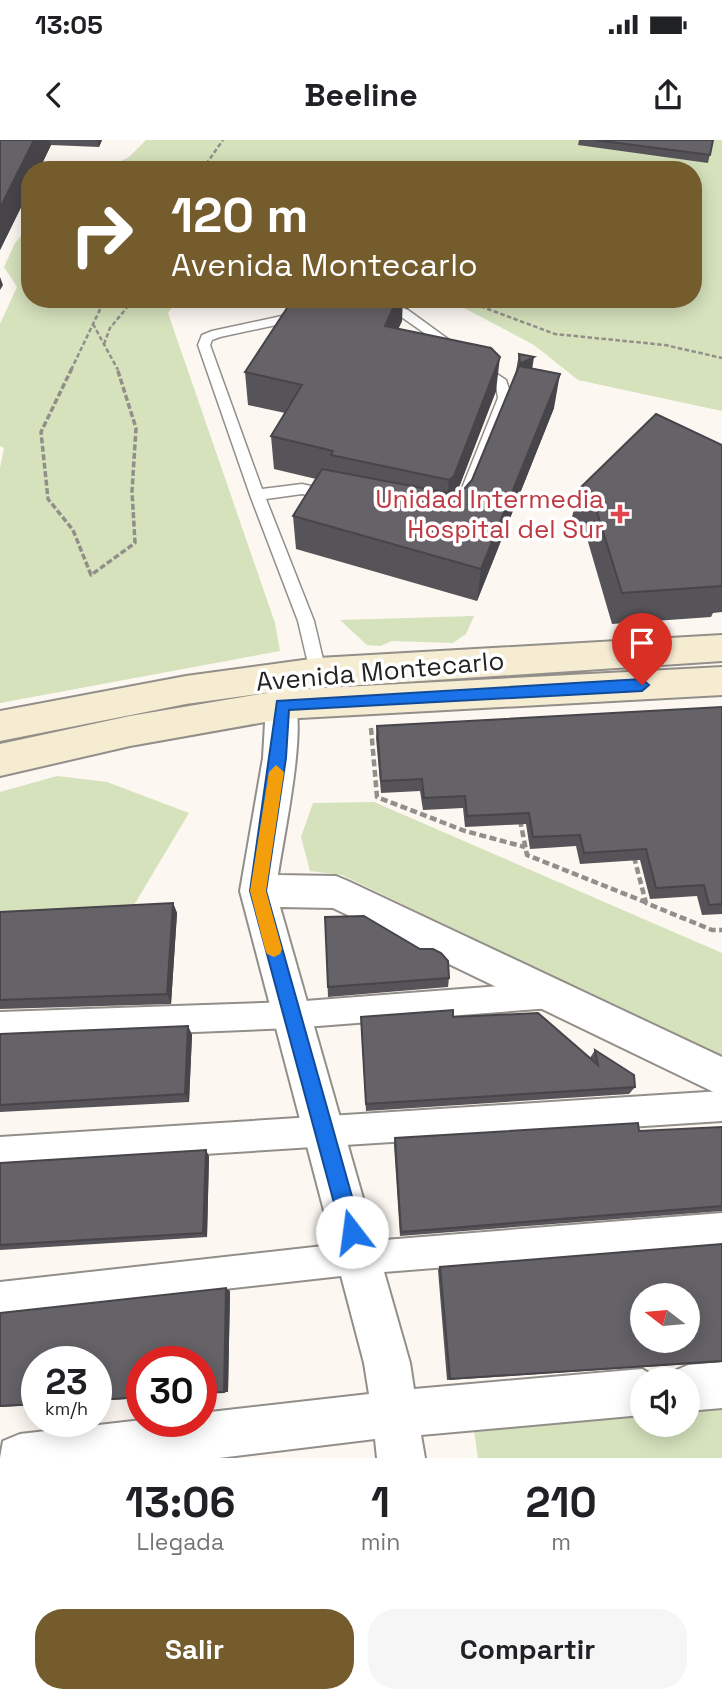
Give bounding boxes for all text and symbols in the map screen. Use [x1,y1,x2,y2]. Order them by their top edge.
text: 13:05 [35,8,103,42]
text: Beeline [304,75,418,115]
icon: back [35,76,73,114]
icon: share [649,76,687,114]
text: 120 m [171,184,308,246]
icon: right [56,189,147,280]
text: Avenida Montecarlo [171,245,478,285]
place label: Unidad Intermedia Hospital del Sur [375,482,604,546]
marker: Unidad Intermedia Hospital del Sur [610,504,630,524]
pin [612,613,672,685]
icon: arrive [623,624,661,662]
street label: Avenida Montecarlo [254,643,506,699]
position arrow [315,1195,389,1269]
north arrow [630,1283,700,1353]
map controls [630,1283,700,1437]
speed limit sign: 30 [126,1346,217,1437]
text: 23 [45,1360,88,1404]
button: sound [630,1367,700,1437]
text: km/h [45,1397,88,1420]
text: 13:06 [125,1476,235,1529]
text: 1 [371,1476,390,1529]
text: 210 [526,1476,597,1529]
text: Llegada [137,1527,224,1557]
text: min [361,1527,400,1557]
text: m [551,1527,571,1557]
button: Salir [35,1609,354,1689]
button: Compartir [368,1609,687,1689]

